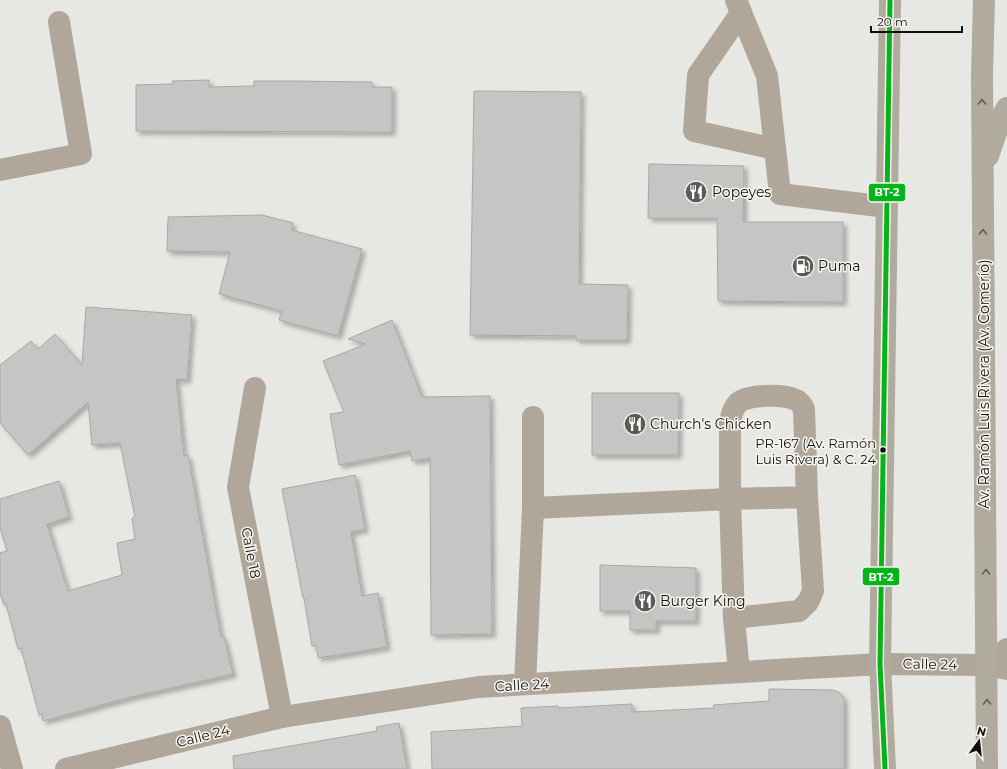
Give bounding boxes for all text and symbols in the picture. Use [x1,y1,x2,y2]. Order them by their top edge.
scale bar [871,8,962,34]
text: 20 m [877,14,908,29]
one-way arrow [978,99,986,105]
restaurant icon: Popeyes [683,179,709,205]
place label: Popeyes [712,183,771,201]
line badge: BT-2 [868,183,906,202]
text: BT-2 [874,185,900,199]
one-way arrow [979,229,987,235]
fuel station icon: Puma [790,253,816,279]
place label: Puma [818,257,861,275]
street label: Av. Ramón Luis Rivera (Av. Comerío) [975,259,993,509]
restaurant icon: Church's Chicken [622,411,648,437]
place label: Church's Chicken [650,415,772,433]
place label: PR-167 (Av. Ramón Luis Rivera) & C. 24 [755,435,876,467]
marker: PR-167 (Av. Ramón Luis Rivera) & C. 24 [878,445,888,455]
street label: Calle 18 [237,526,265,580]
line badge: BT-2 [862,567,900,586]
one-way arrow [982,569,990,575]
text: BT-2 [868,570,894,584]
restaurant icon: Burger King [632,588,658,614]
place label: Burger King [660,592,746,610]
street label: Calle 24 [903,655,958,673]
street label: Calle 24 [494,675,550,695]
one-way arrow [983,699,991,705]
street label: Calle 24 [174,720,232,751]
north arrow [959,721,999,761]
text: N [975,723,988,739]

